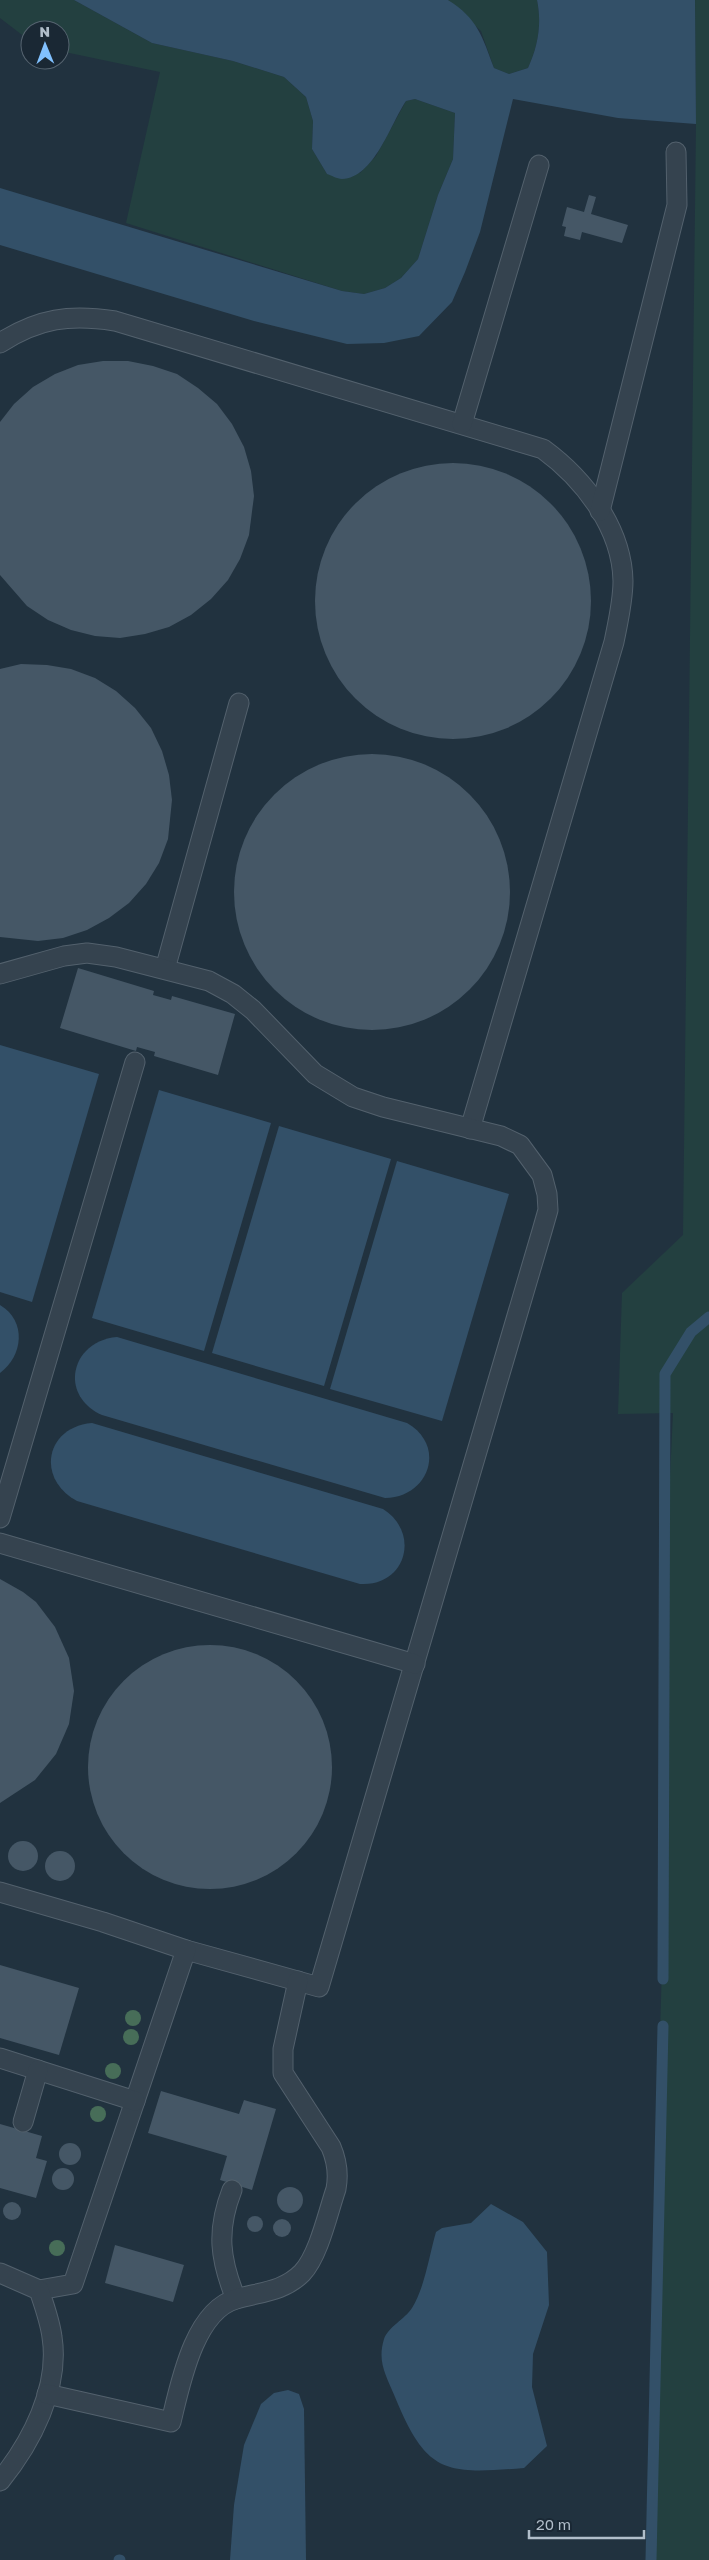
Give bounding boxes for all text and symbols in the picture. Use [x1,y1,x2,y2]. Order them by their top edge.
north arrow [20,20,70,70]
text: N [39,23,50,40]
scale bar [529,2508,644,2540]
text: 20 m [536,2515,571,2533]

